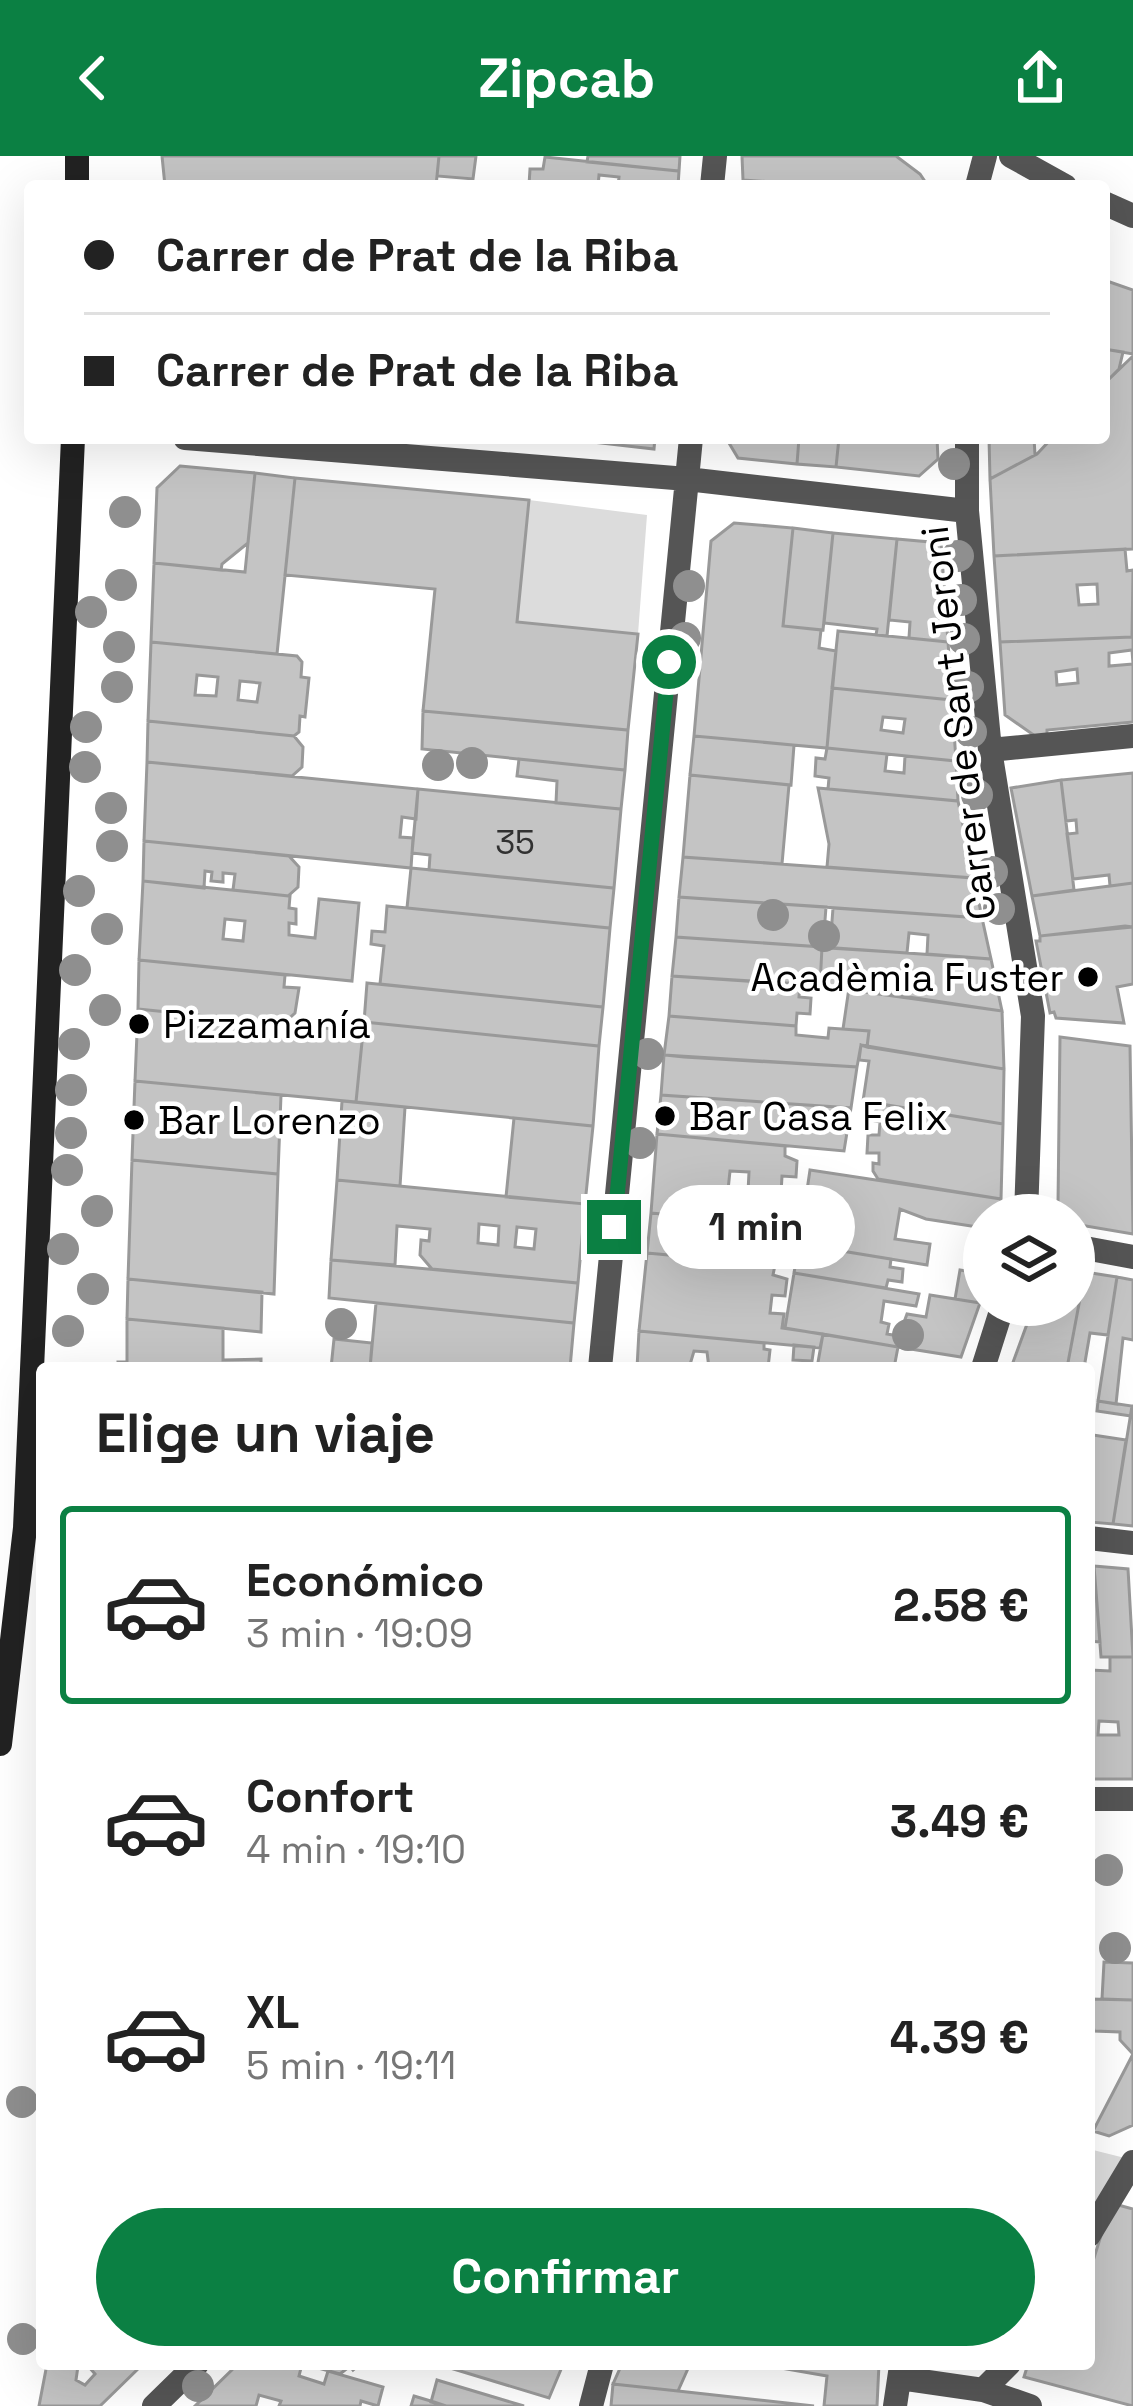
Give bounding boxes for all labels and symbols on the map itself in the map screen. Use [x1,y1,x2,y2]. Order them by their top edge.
street label: Carrer de Sant Jeroni [910,523,1006,923]
route start [642,635,696,689]
house number: 35 [495,822,535,864]
place label: Acadèmia Fuster [750,953,1064,1002]
marker: Acadèmia Fuster [1075,964,1101,990]
place label: Pizzamanía [163,1000,371,1049]
marker: Pizzamanía [126,1011,152,1037]
place label: Bar Casa Felix [689,1092,948,1141]
place label: Bar Lorenzo [158,1096,381,1145]
marker: Bar Casa Felix [652,1103,678,1129]
marker: Bar Lorenzo [121,1107,147,1133]
callout: 1 min [656,1185,854,1269]
route end [587,1200,641,1254]

